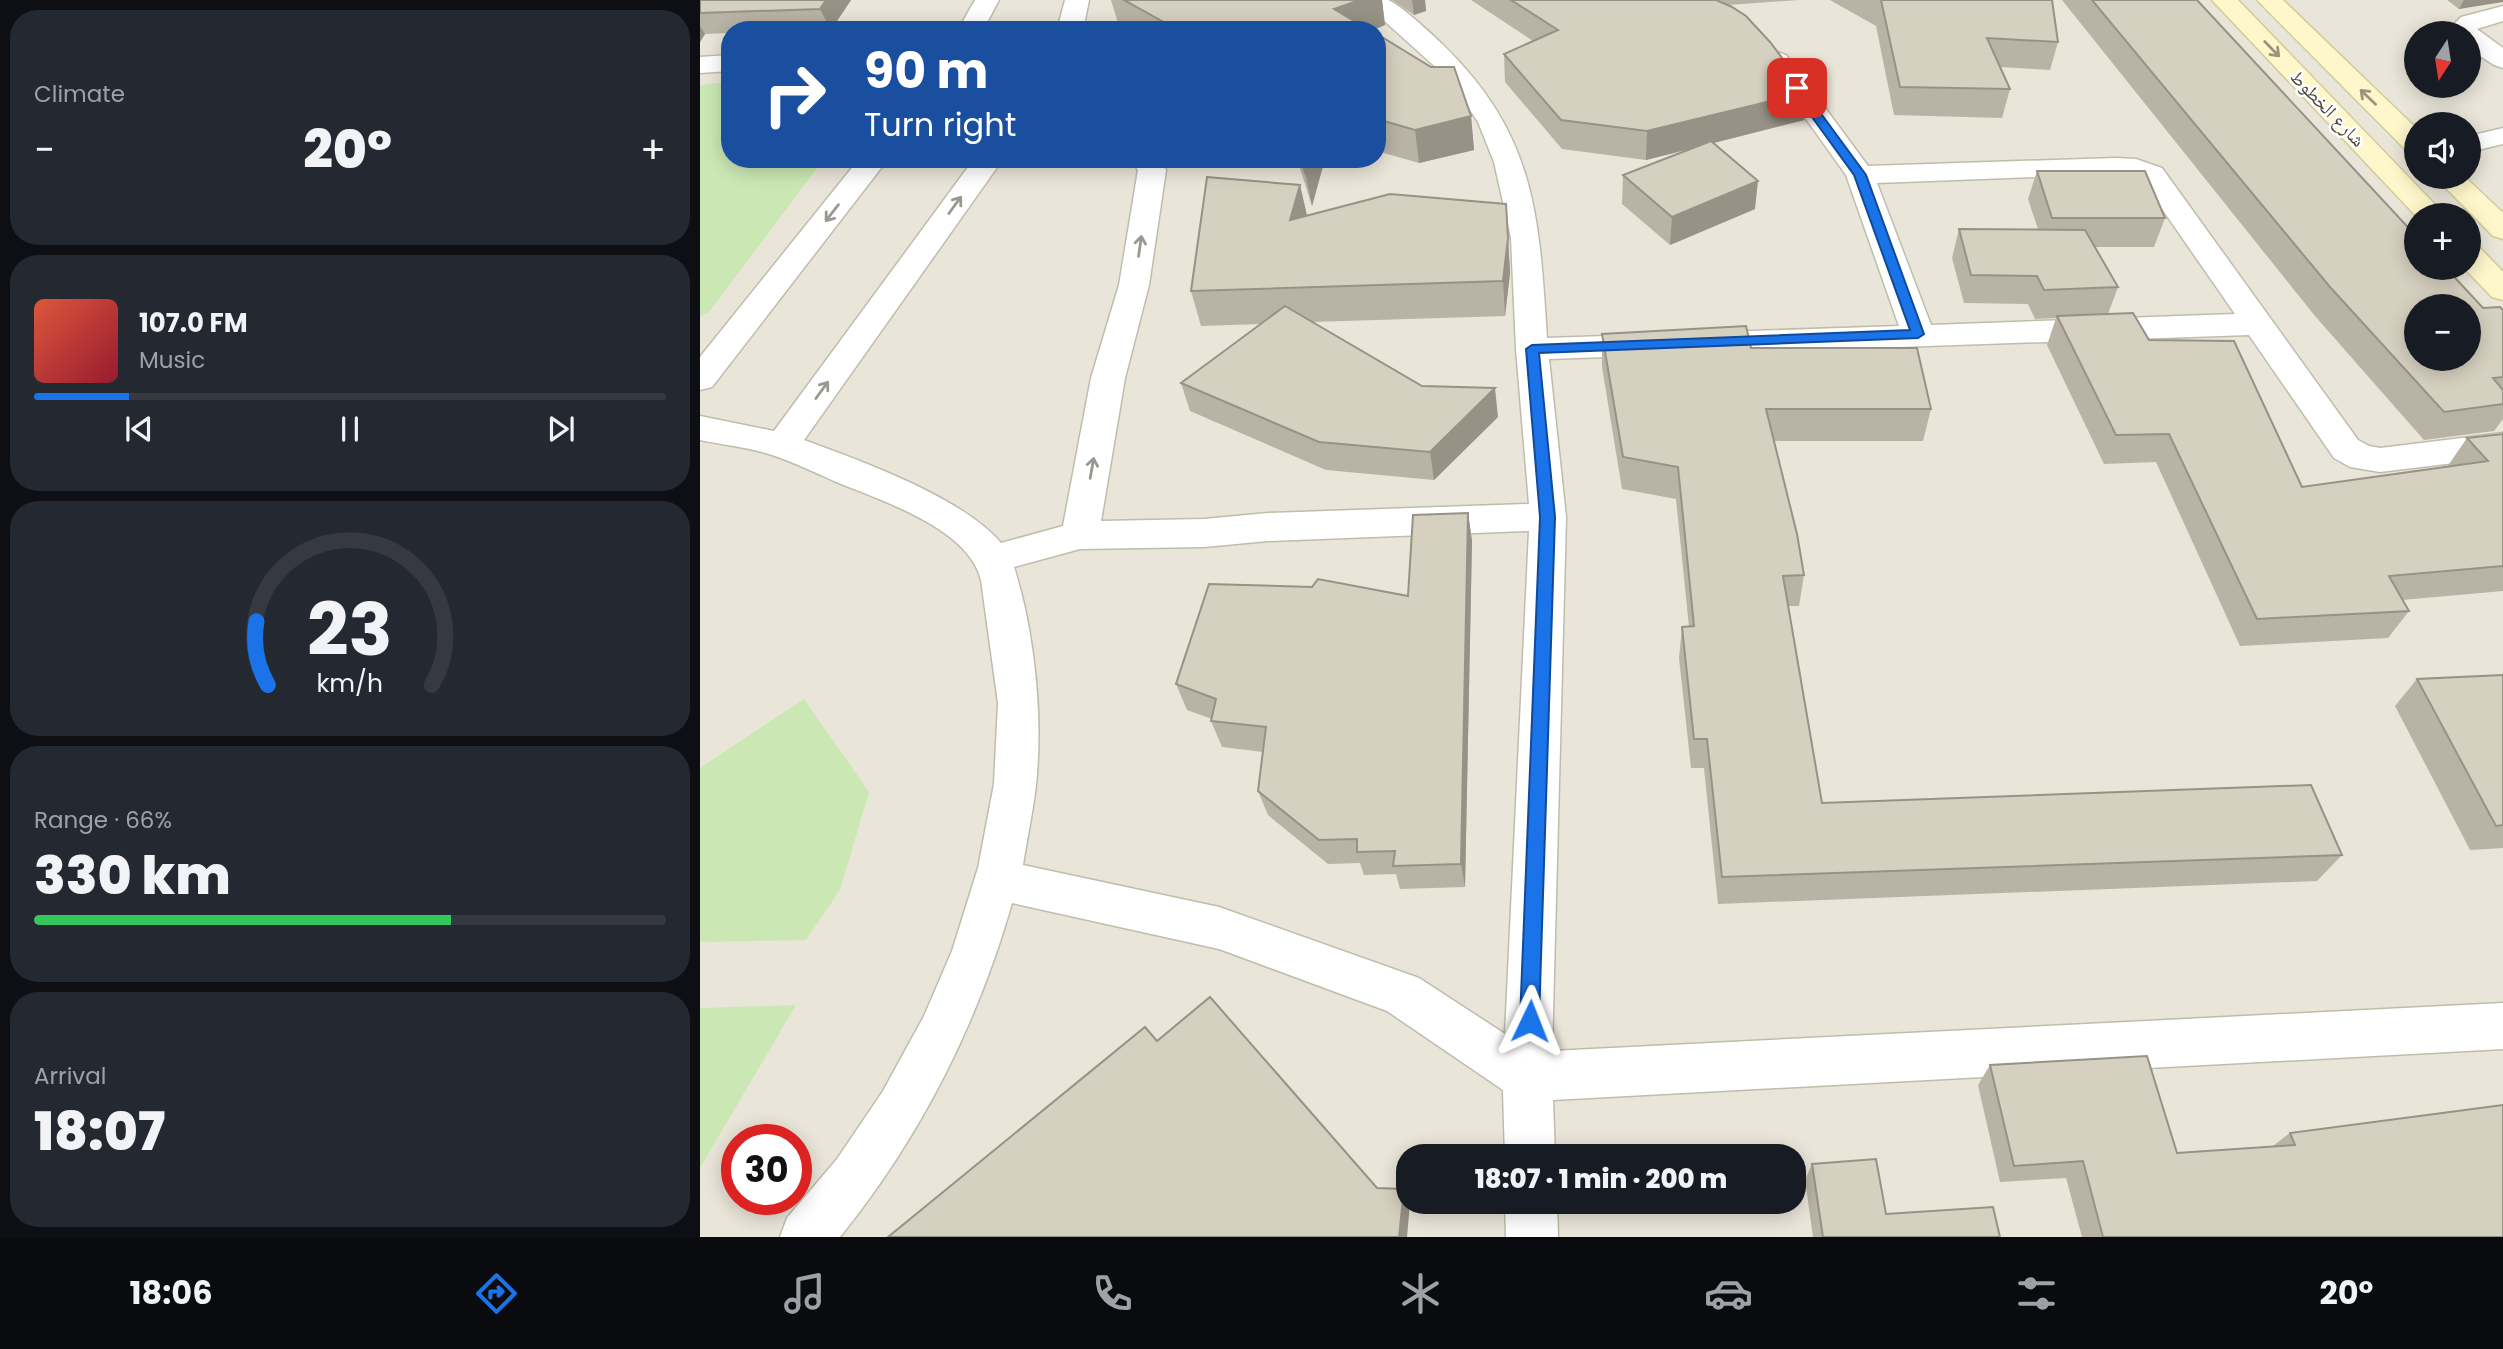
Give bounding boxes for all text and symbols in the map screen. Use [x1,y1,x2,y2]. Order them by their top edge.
north arrow [2404,21,2482,98]
map controls [2404,21,2481,371]
text: 90 m [864,37,988,105]
one-way arrow [2263,40,2280,57]
icon: right [749,49,840,140]
pin [1767,58,1827,118]
street label: شارع الخطوط [2284,64,2371,153]
icon: arrive [1778,69,1816,107]
text: Climate [34,78,125,110]
one-way arrow [2360,89,2377,106]
text: Turn right [864,102,1016,147]
button: sound [2404,112,2481,189]
text: 20° [303,113,392,186]
text: − [34,123,55,176]
text: + [640,123,666,176]
one-way arrow [948,196,963,215]
one-way arrow [824,203,839,221]
button: + [2404,203,2481,280]
one-way arrow [1134,235,1147,258]
button: − [2404,294,2481,371]
text: 107.0 FM [139,305,248,341]
text: Music [139,344,205,376]
one-way arrow [815,381,829,400]
icon: previous [120,410,158,448]
icon: pause [331,410,369,448]
icon: next [542,410,580,448]
one-way arrow [1086,457,1099,480]
text: 23 [307,579,393,680]
text: km/h [317,665,383,700]
text: Range · 66% [34,804,172,836]
text: 330 km [34,839,231,912]
position arrow [1493,984,1567,1058]
text: Arrival [34,1060,106,1092]
text: 18:07 [34,1095,165,1168]
speed limit sign: 30 [721,1124,812,1215]
text: 18:07 · 1 min · 200 m [1475,1161,1727,1197]
icon: directions [472,1269,521,1318]
icon: music [780,1269,829,1318]
icon: phone [1088,1269,1137,1318]
icon: climate [1396,1269,1445,1318]
icon: car [1704,1269,1753,1318]
icon: filters [2012,1269,2061,1318]
text: 18:06 [129,1270,213,1315]
text: 20° [2319,1270,2373,1315]

